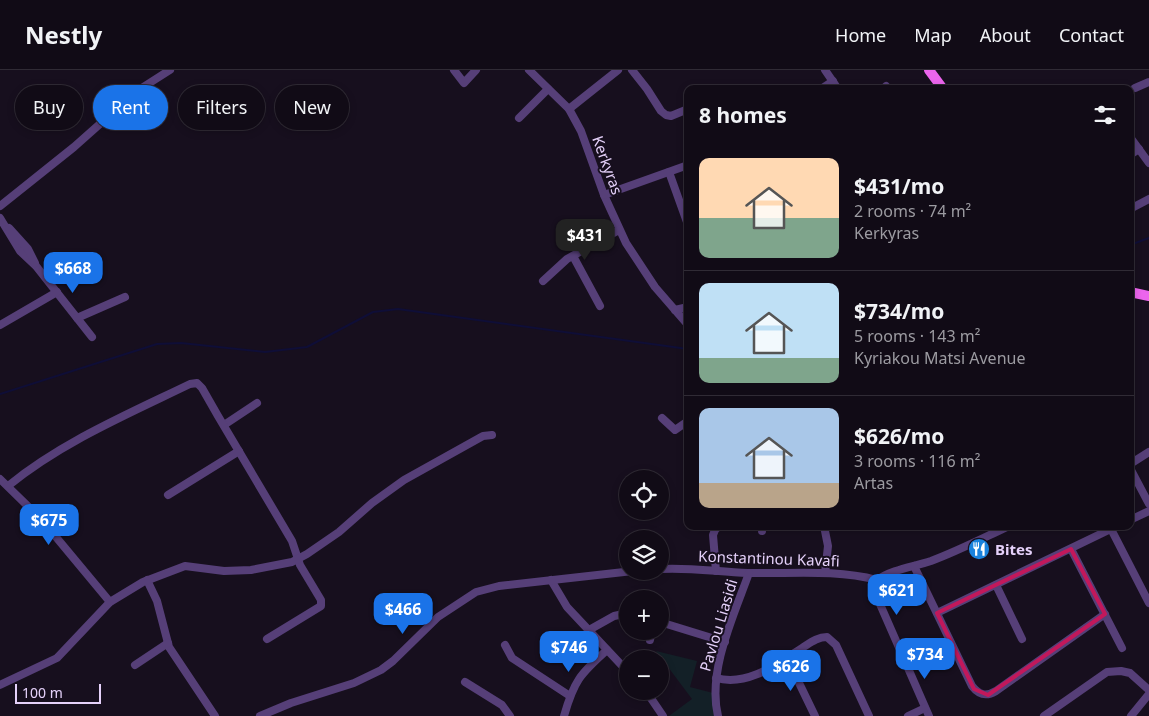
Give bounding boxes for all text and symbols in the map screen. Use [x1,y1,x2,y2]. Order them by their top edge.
text: Nestly [25,18,102,51]
text: Home [835,23,886,47]
text: Map [914,23,952,47]
text: About [980,23,1031,47]
text: Contact [1059,23,1124,47]
chip: Buy [15,85,83,130]
chip: Rent [93,85,168,130]
chip: Filters [178,85,265,130]
chip: New [275,85,349,130]
text: 8 homes [699,101,787,129]
icon: filters [1091,101,1119,129]
street label: Kerkyras [588,133,628,197]
text: $431/mo [854,172,944,200]
icon: home [739,178,799,238]
text: 2 rooms · 74 m² [854,200,971,222]
pin: $431 [555,218,615,261]
text: Kerkyras [854,222,919,244]
text: $431 [567,224,603,246]
pin: $668 [43,252,103,294]
text: $668 [55,257,91,279]
text: $734/mo [854,297,944,325]
icon: home [739,303,799,363]
text: 5 rooms · 143 m² [854,325,980,347]
text: Kyriakou Matsi Avenue [854,347,1025,369]
text: $626/mo [854,422,944,450]
icon: home [739,428,799,488]
text: 3 rooms · 116 m² [854,450,980,472]
map controls [619,470,669,700]
button: locate [619,470,669,520]
text: Artas [854,472,893,494]
pin: $675 [19,504,79,546]
text: $675 [31,509,67,531]
button: layers [619,530,669,580]
restaurant icon: Bites [967,537,991,561]
place label: Bites [995,539,1032,559]
street label: Konstantinou Kavafi [698,546,840,570]
pin: $621 [867,574,927,616]
street label: Pavlou Liasidi [694,576,742,674]
text: $621 [879,579,915,601]
button: + [619,590,669,640]
pin: $466 [373,592,433,635]
text: $466 [385,598,421,620]
pin: $746 [539,630,599,673]
text: $746 [551,636,587,658]
pin: $734 [895,638,955,680]
text: $734 [907,643,943,665]
button: − [619,650,669,700]
pin: $626 [761,650,821,692]
text: $626 [773,655,809,677]
scale bar [15,681,101,704]
text: 100 m [22,683,63,702]

